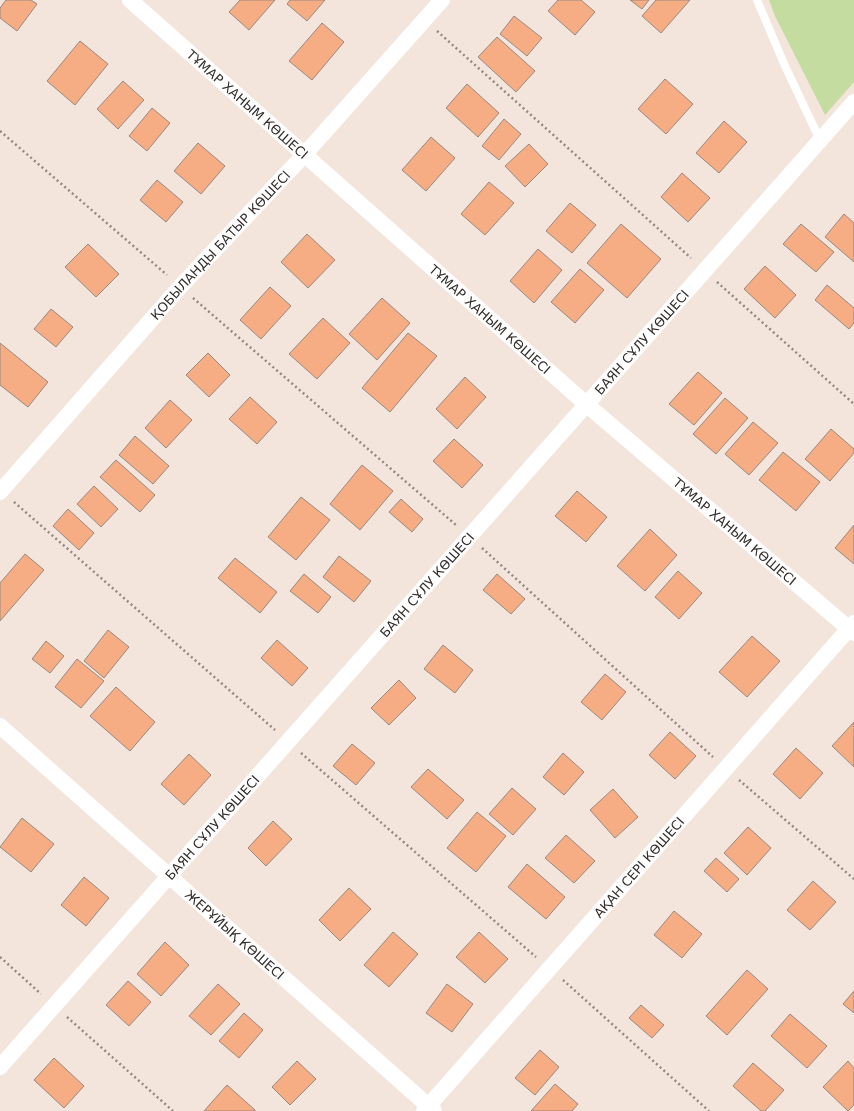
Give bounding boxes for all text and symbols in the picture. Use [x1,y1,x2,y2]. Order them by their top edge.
street label: ТҰМАР ХАНЫМ КӨШЕСІ [183,46,311,162]
street label: ҚОБЫЛАНДЫ БАТЫР КӨШЕСІ [147,167,293,323]
street label: ТҰМАР ХАНЫМ КӨШЕСІ [426,261,554,377]
street label: БАЯН СҰЛУ КӨШЕСІ [591,287,692,397]
street label: ТҰМАР ХАНЫМ КӨШЕСІ [670,474,799,588]
street label: БАЯН СҰЛУ КӨШЕСІ [377,530,477,640]
street label: БАЯН СҰЛУ КӨШЕСІ [162,772,262,883]
street label: АҚАН СЕРІ КӨШЕСІ [591,814,687,920]
street label: ЖЕРҰЙЫҚ КӨШЕСІ [182,887,287,982]

